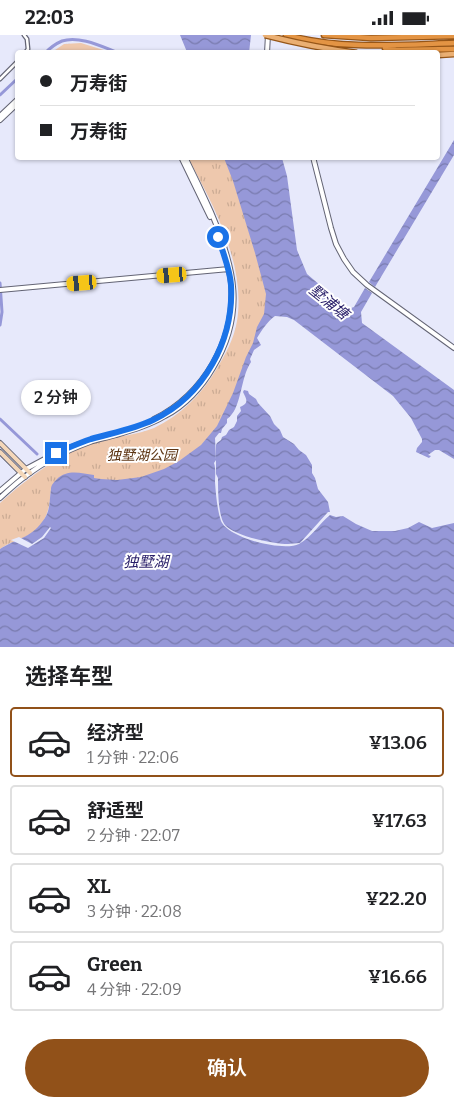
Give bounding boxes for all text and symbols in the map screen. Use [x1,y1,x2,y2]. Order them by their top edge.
text: 22:03 [25,6,74,29]
text: 万寿街 [70,72,127,95]
text: 万寿街 [70,120,127,143]
route start [207,226,229,248]
car [156,266,187,284]
car [66,274,97,292]
water label: 墅浦塘 [306,281,354,325]
callout: 2 分钟 [21,381,91,415]
text: 2 分钟 [34,388,78,407]
route end [45,442,67,464]
park label: 独墅湖公园 [107,447,179,464]
water label: 独墅湖 [123,553,170,571]
text: 选择车型 [25,663,113,690]
icon: car [27,720,72,765]
text: 经济型 [87,721,144,744]
text: ¥13.06 [369,731,427,754]
text: 1 分钟 · 22:06 [87,748,179,767]
icon: car [27,798,72,843]
text: 舒适型 [87,799,144,822]
text: ¥17.63 [372,809,427,832]
text: 2 分钟 · 22:07 [87,826,180,845]
text: XL [87,875,111,898]
icon: car [27,876,72,921]
text: ¥22.20 [365,887,427,910]
text: 3 分钟 · 22:08 [87,902,182,921]
text: Green [87,953,142,976]
icon: car [27,954,72,999]
text: ¥16.66 [368,965,427,988]
text: 4 分钟 · 22:09 [87,980,182,999]
button: 确认 [25,1039,429,1097]

